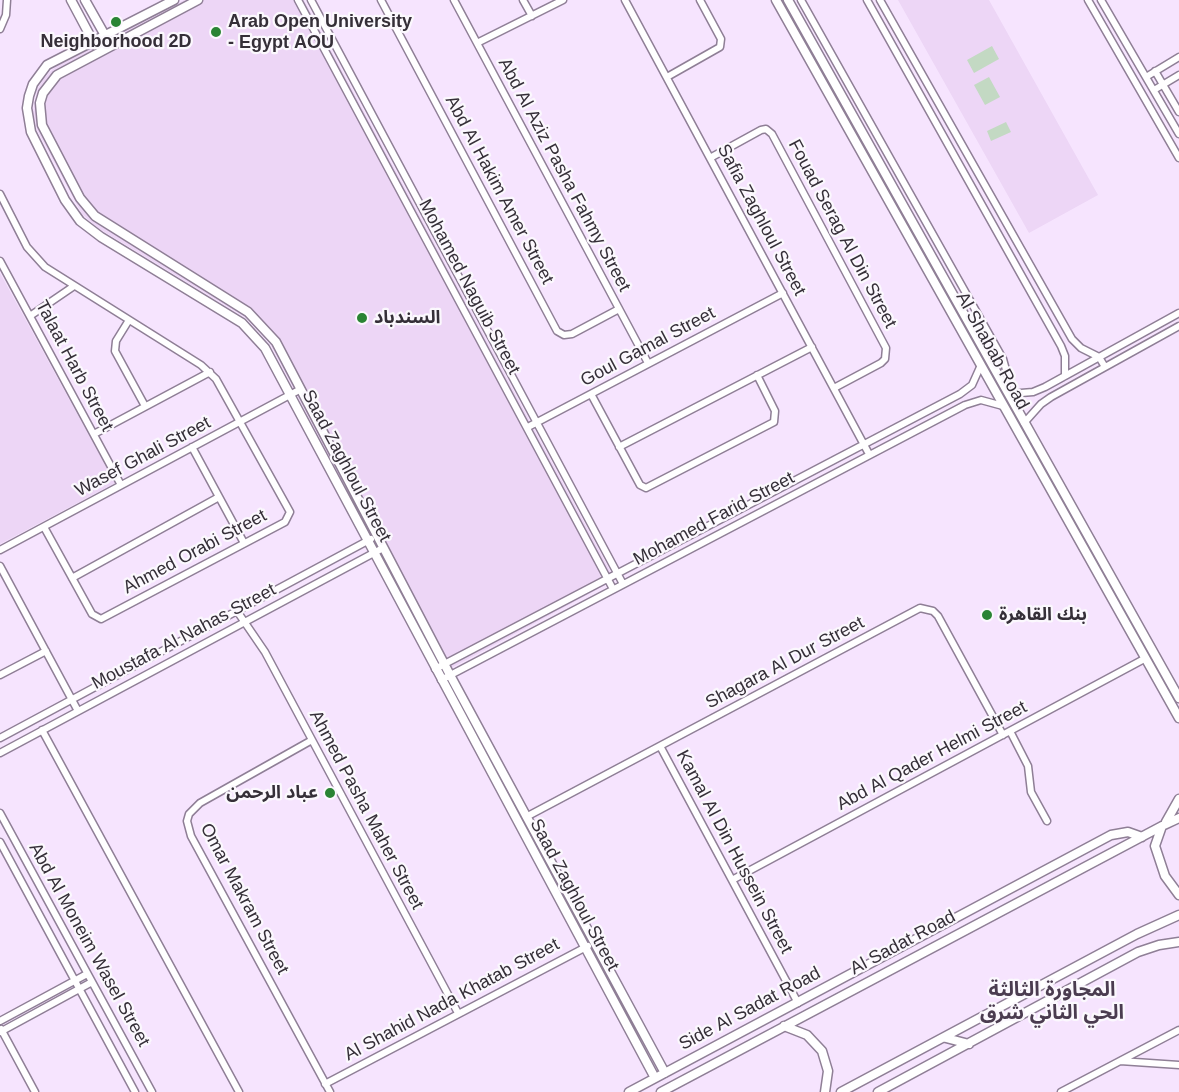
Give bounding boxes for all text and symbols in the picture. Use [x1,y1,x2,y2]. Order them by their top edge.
place label: Arab Open University - Egypt AOU [228,11,412,54]
marker: Neighborhood 2D [109,15,123,29]
marker: Arab Open University - Egypt AOU [209,25,223,39]
place label: Neighborhood 2D [41,31,191,53]
street label: Abd Al Aziz Pasha Fahmy Street [493,55,635,295]
street label: Abd Al Hakim Amer Street [440,92,558,288]
street label: Fouad Serag Al Din Street [783,136,901,332]
street label: Safia Zaghloul Street [712,141,810,299]
street label: Mohamed Naguib Street [414,196,524,378]
street label: Al Shabab Road [951,288,1033,414]
street label: Talaat Harb Street [30,297,118,435]
street label: Goul Gamal Street [577,302,719,392]
place label: السندباد [374,307,441,329]
marker: السندباد [355,311,369,325]
street label: Saad Zaghloul Street [297,386,395,546]
street label: Wasef Ghali Street [72,412,214,502]
street label: Mohamed Farid Street [630,467,798,571]
street label: Ahmed Orabi Street [120,505,270,599]
street label: Moustafa Al Nahas Street [88,579,280,695]
place label: بنك القاهرة [999,604,1087,626]
marker: بنك القاهرة [980,608,994,622]
street label: Shagara Al Dur Street [702,612,868,714]
street label: Abd Al Qader Helmi Street [833,697,1031,815]
street label: Ahmed Pasha Maher Street [304,707,428,913]
street label: Kamal Al Din Hussein Street [671,747,797,957]
place label: عباد الرحمن [226,782,318,804]
marker: عباد الرحمن [323,786,337,800]
street label: Saad Zaghloul Street [525,815,623,975]
street label: Omar Makram Street [195,820,293,978]
street label: Abd Al Moneim Wasel Street [24,839,154,1051]
street label: Al Sadat Road [847,906,959,980]
street label: Al Shahid Nada Khatab Street [341,934,563,1066]
street label: Side Al Sadat Road [676,963,824,1055]
district label: المجاورة الثالثة الحي الثاني شرق [980,978,1124,1025]

